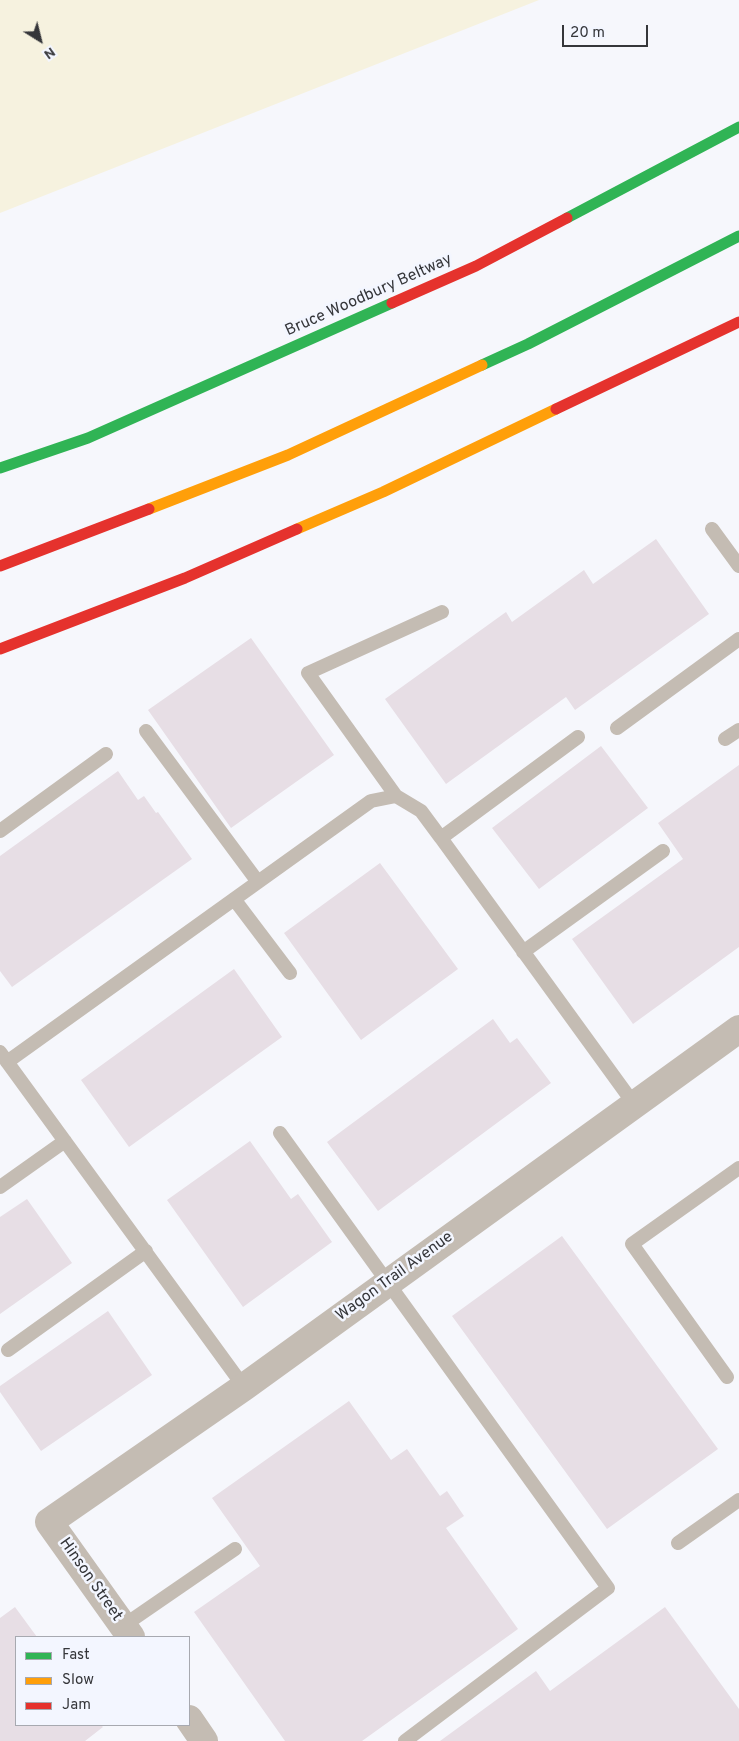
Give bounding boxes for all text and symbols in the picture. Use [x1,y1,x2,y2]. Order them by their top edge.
north arrow [15,15,65,65]
scale bar [564,15,650,47]
text: 20 m [570,24,605,43]
text: N [40,43,58,62]
street label: Bruce Woodbury Beltway [283,251,455,341]
street label: Wagon Trail Avenue [333,1228,457,1326]
street label: Hinson Street [54,1535,126,1625]
legend [15,1636,190,1726]
text: Fast [62,1646,90,1665]
text: Slow [62,1671,94,1690]
text: Jam [62,1696,91,1715]

